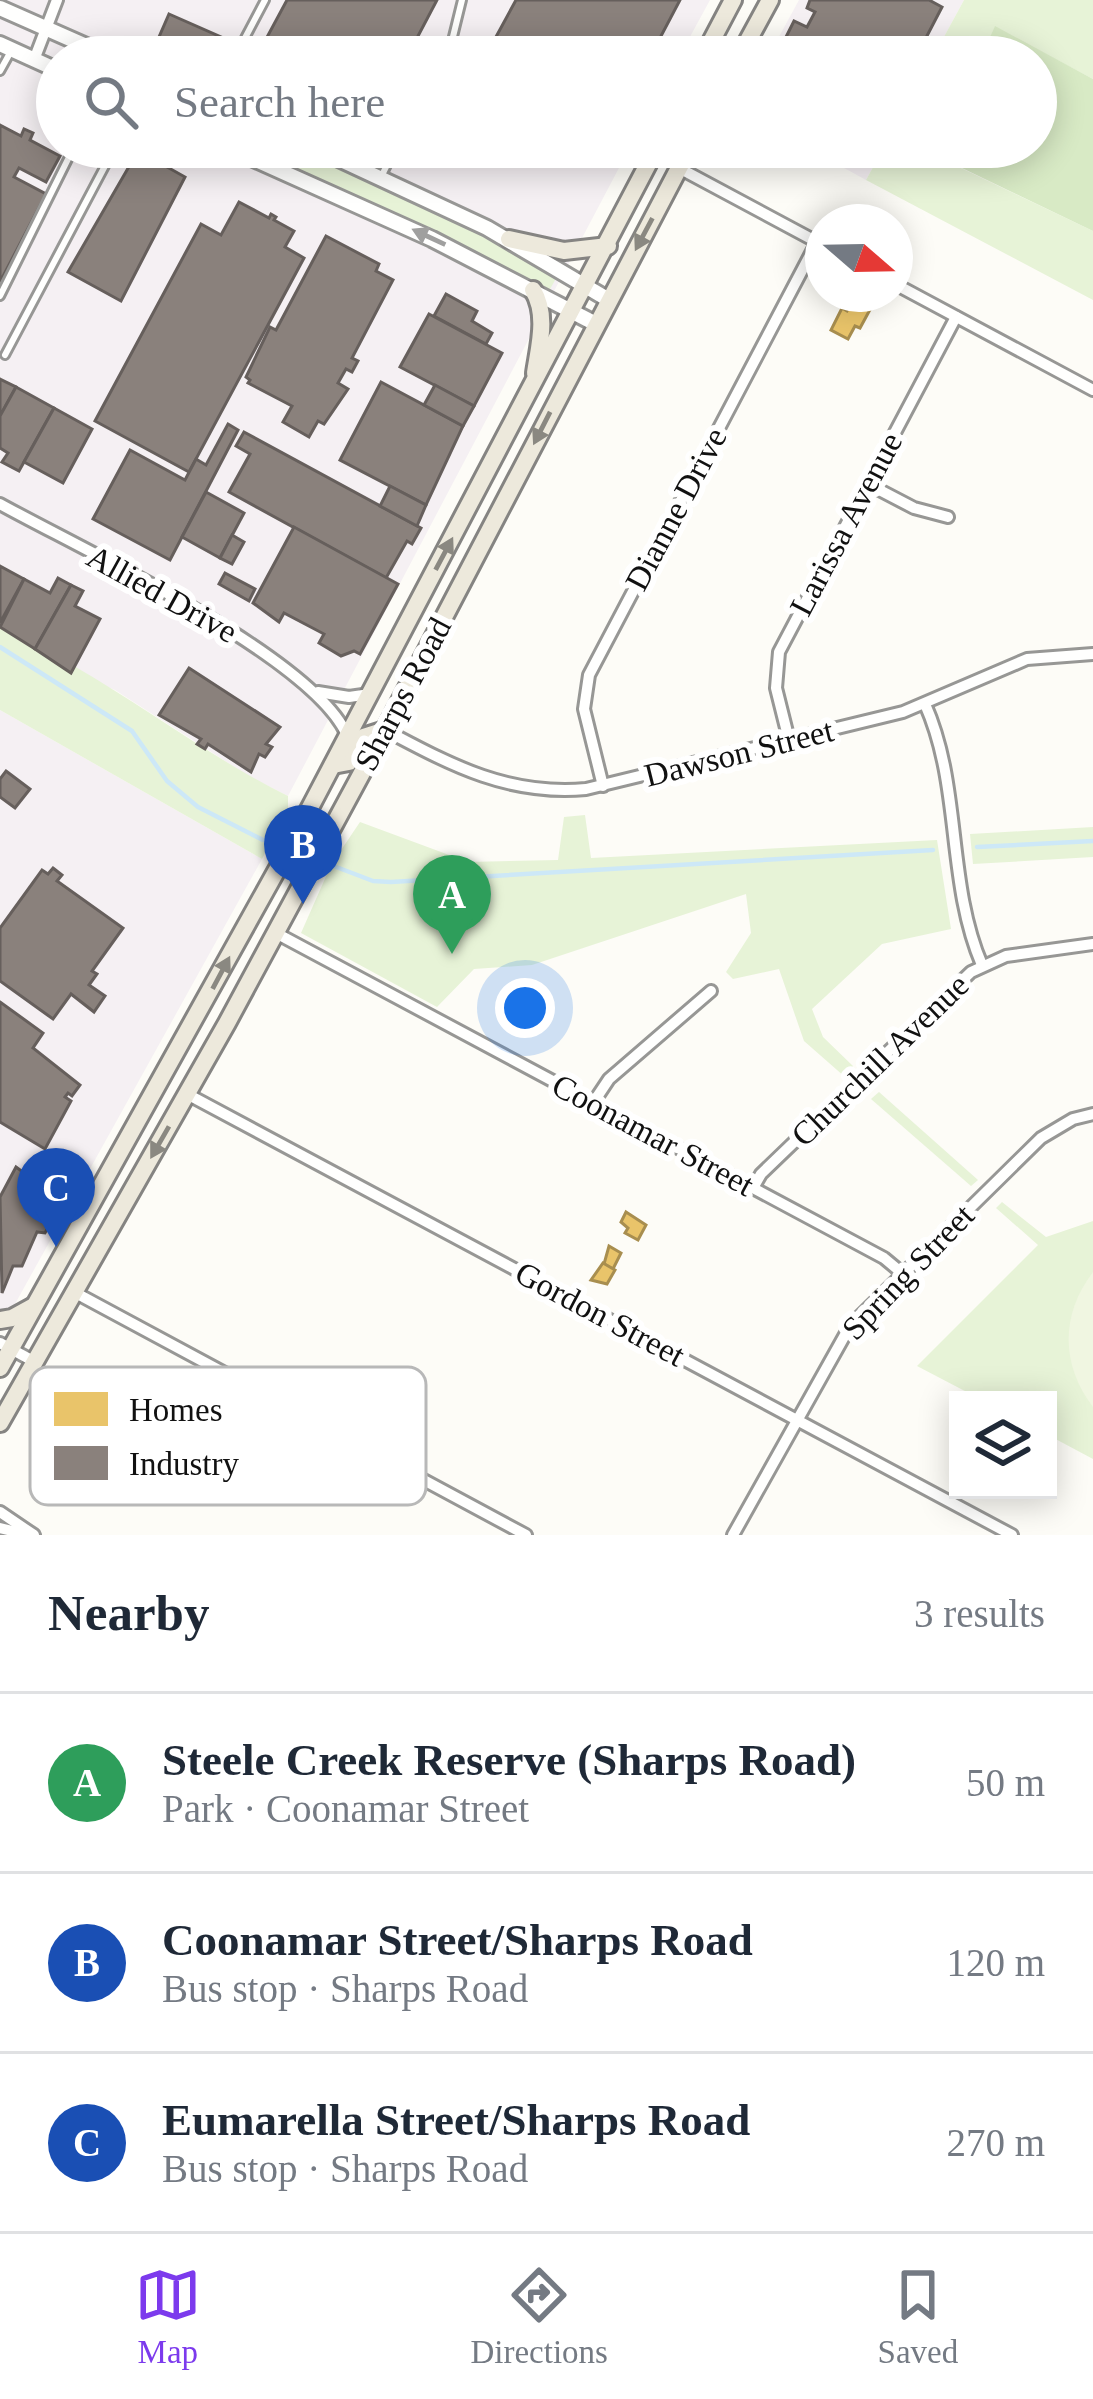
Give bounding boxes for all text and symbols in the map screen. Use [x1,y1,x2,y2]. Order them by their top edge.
search box [36,36,1057,168]
icon: search [78,69,144,135]
text: Search here [174,77,385,127]
north arrow [805,204,913,312]
one-way arrow [634,217,654,251]
one-way arrow [411,227,446,247]
one-way arrow [533,411,553,446]
street label: Dianne Drive [618,422,734,596]
street label: Larissa Avenue [783,426,909,622]
one-way arrow [433,537,454,572]
street label: Allied Drive [81,538,243,650]
street label: Sharps Road [348,611,458,777]
street label: Dawson Street [641,712,837,794]
pin: B [264,805,342,904]
pin: A [413,855,491,954]
one-way arrow [210,955,231,990]
street label: Churchill Avenue [784,967,976,1153]
your location [495,978,555,1038]
street label: Coonamar Street [546,1067,760,1203]
one-way arrow [150,1125,171,1159]
pin: C [17,1148,95,1247]
street label: Spring Street [835,1197,981,1347]
street label: Gordon Street [509,1254,691,1374]
legend [30,1367,426,1505]
map controls [949,1391,1057,1499]
button: layers [949,1391,1057,1499]
text: Homes [129,1392,223,1428]
text: Industry [129,1446,239,1482]
text: Nearby [48,1585,209,1641]
text: 3 results [914,1592,1045,1635]
text: Steele Creek Reserve (Sharps Road) [162,1735,856,1785]
text: A [73,1761,101,1804]
text: 50 m [966,1761,1045,1804]
text: Park · Coonamar Street [162,1787,529,1830]
text: Coonamar Street/Sharps Road [162,1915,753,1965]
text: B [74,1941,100,1984]
text: 120 m [946,1941,1045,1984]
text: Bus stop · Sharps Road [162,1967,528,2010]
text: Eumarella Street/Sharps Road [162,2095,750,2145]
text: C [73,2121,101,2164]
text: 270 m [946,2121,1045,2164]
text: Bus stop · Sharps Road [162,2147,528,2190]
tab: Map [135,2262,201,2371]
tab: Directions [470,2262,608,2371]
tab: Saved [878,2262,958,2371]

